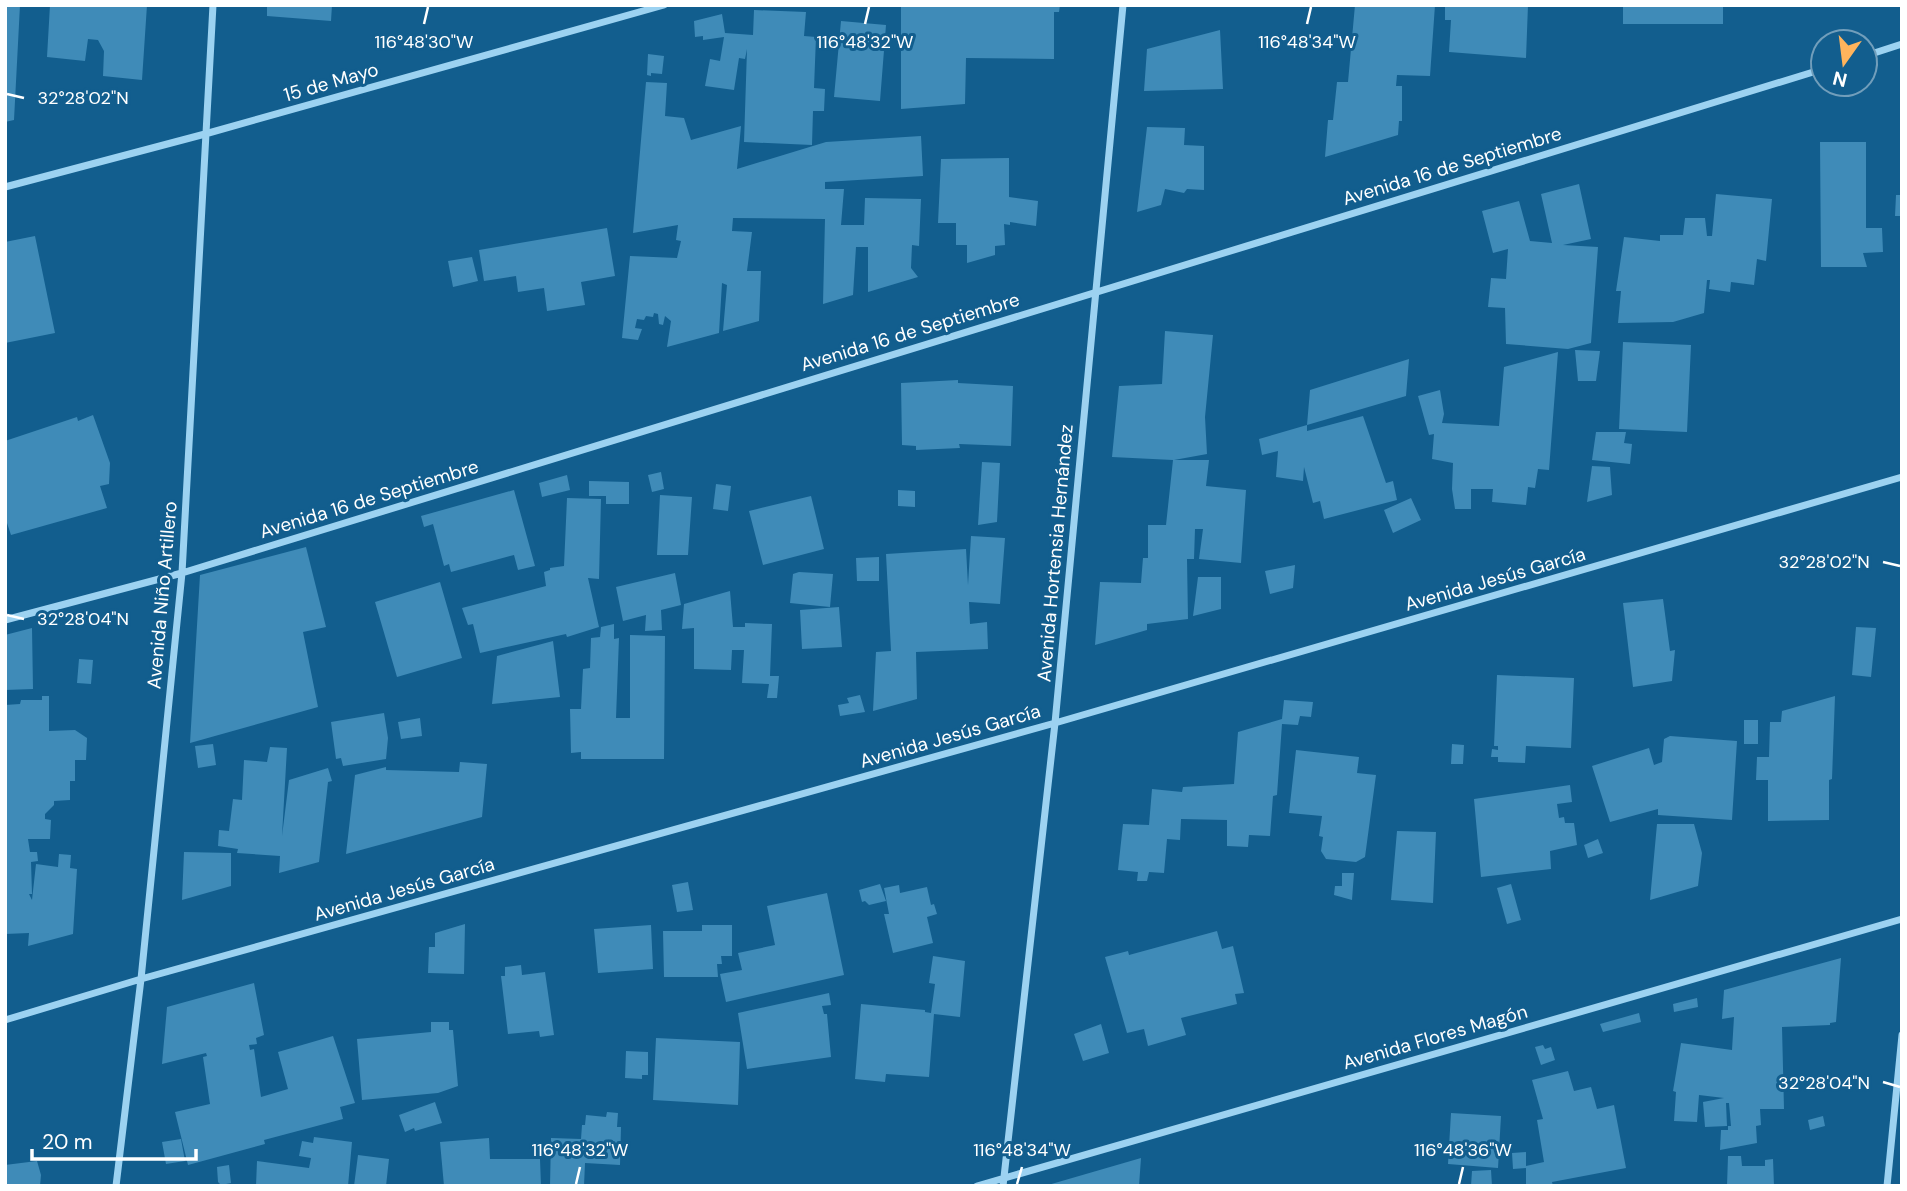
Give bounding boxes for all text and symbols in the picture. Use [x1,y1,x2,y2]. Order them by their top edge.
north arrow [1809,28,1879,98]
text: 116°48'30"W [374,30,474,54]
text: 116°48'32"W [816,30,914,54]
text: 116°48'34"W [1258,30,1356,54]
street label: 15 de Mayo [281,57,381,107]
text: N [1830,65,1850,93]
text: 32°28'02"N [37,86,129,110]
street label: Avenida 16 de Septiembre [1339,121,1565,211]
street label: Avenida 16 de Septiembre [797,287,1023,377]
street label: Avenida Hortensia Hernández [1031,423,1079,683]
street label: Avenida 16 de Septiembre [256,454,482,544]
street label: Avenida Niño Artillero [141,500,183,690]
street label: Avenida Jesús García [1402,541,1588,617]
text: 32°28'02"N [1778,550,1870,574]
text: 32°28'04"N [37,607,129,631]
street label: Avenida Jesús García [857,698,1043,774]
street label: Avenida Jesús García [311,851,497,927]
street label: Avenida Flores Magón [1340,999,1530,1075]
text: 32°28'04"N [1778,1071,1870,1095]
scale bar [32,1118,196,1162]
text: 20 m [42,1128,93,1156]
text: 116°48'32"W [531,1138,629,1162]
text: 116°48'34"W [973,1138,1071,1162]
text: 116°48'36"W [1414,1138,1512,1162]

